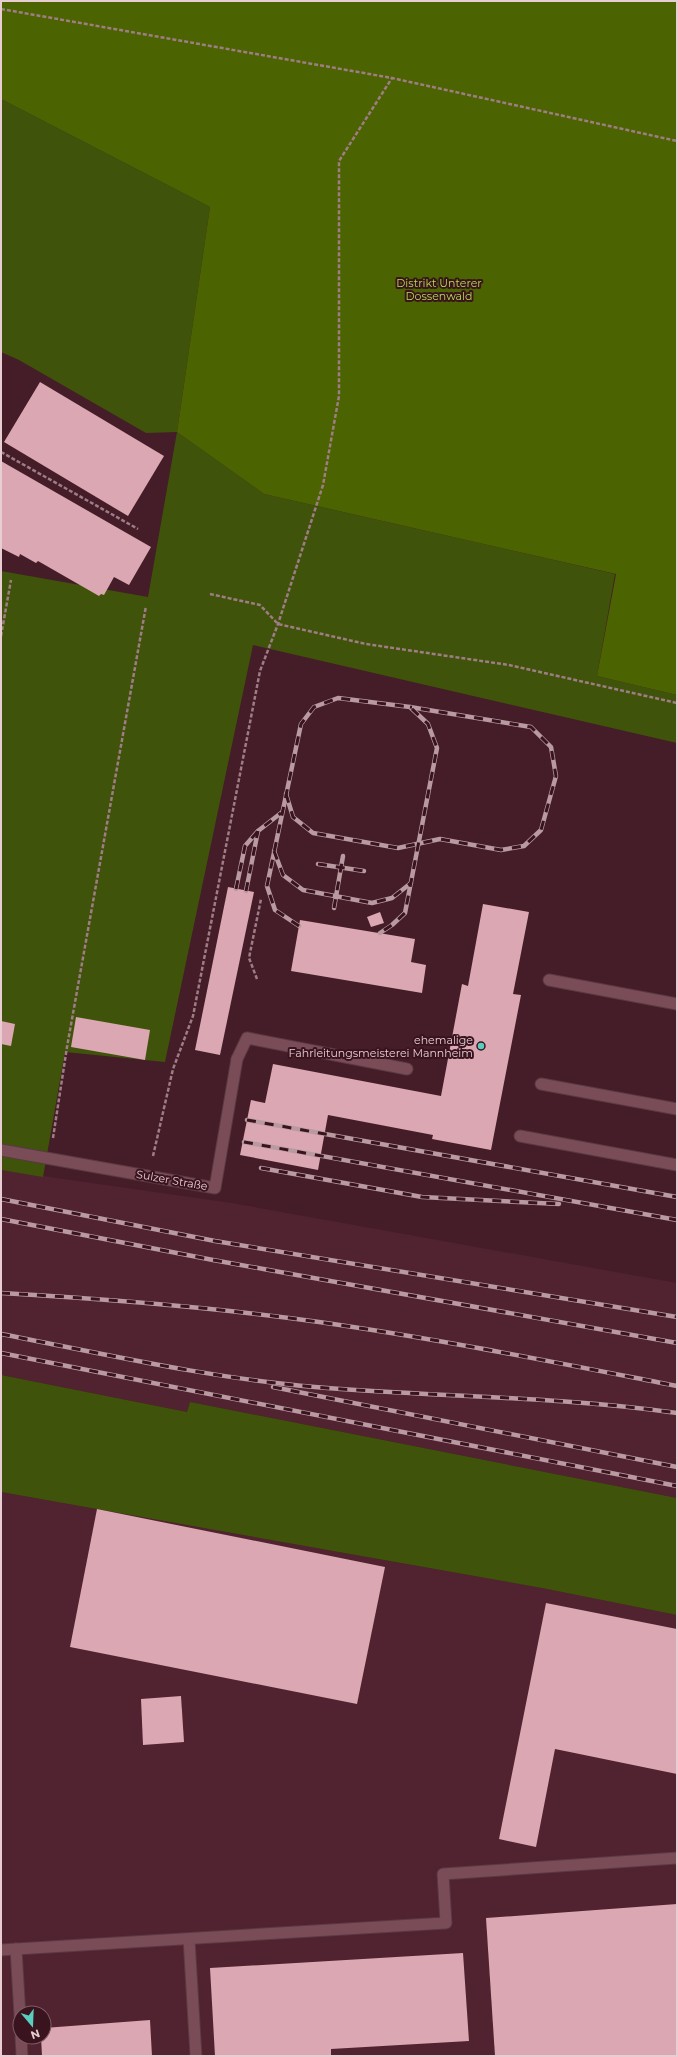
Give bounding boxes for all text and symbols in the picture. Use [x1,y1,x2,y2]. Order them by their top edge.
park label: Distrikt Unterer Dossenwald [396,276,482,303]
place label: ehemalige Fahrleitungsmeisterei Mannheim [288,1033,473,1060]
marker: ehemalige Fahrleitungsmeisterei Mannheim [476,1041,486,1051]
street label: Sulzer Straße [135,1167,209,1193]
north arrow [12,2005,52,2045]
text: N [29,2026,42,2043]

